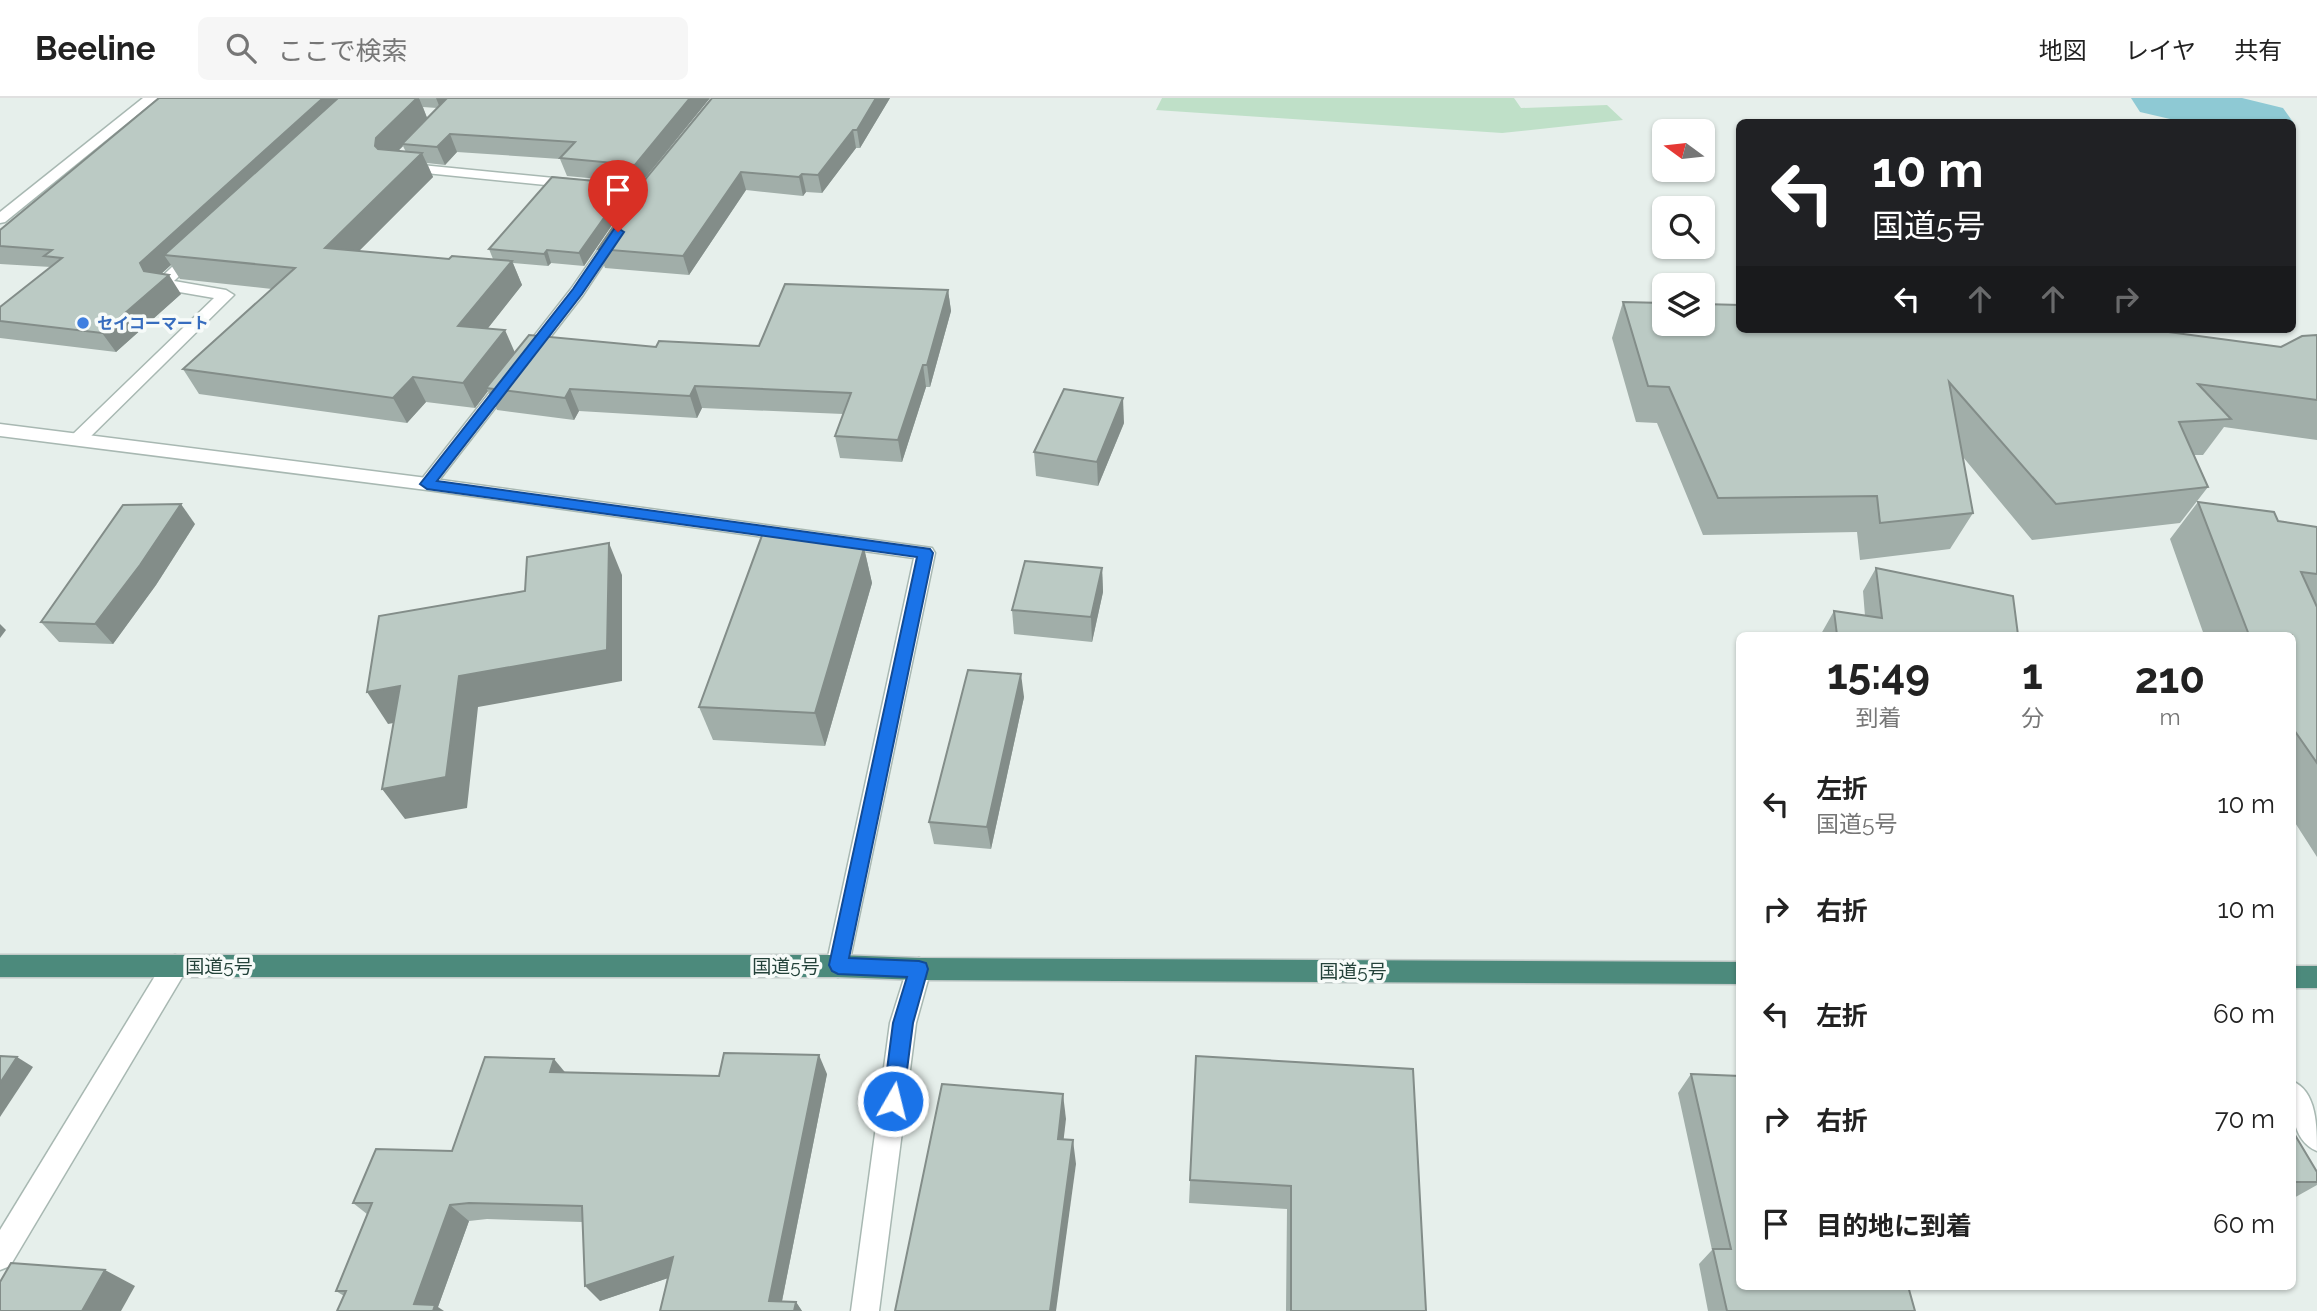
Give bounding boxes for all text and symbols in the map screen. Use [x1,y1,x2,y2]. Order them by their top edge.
search box [198,17,688,80]
text: Beeline [35,29,156,68]
icon: search [222,29,260,67]
text: ここで検索 [278,36,408,66]
text: 地図 [2039,36,2087,65]
text: レイヤ [2125,36,2196,65]
text: 共有 [2234,36,2282,65]
north arrow [1652,119,1715,182]
map controls [1652,119,1715,336]
text: 10 m [1872,141,1984,198]
icon: left [1757,147,1848,238]
pin [588,160,648,232]
icon: arrive [599,171,637,209]
button: search [1652,196,1715,259]
text: 国道5号 [1872,207,1985,244]
button: layers [1652,273,1715,336]
icon: left [1888,280,1926,318]
icon: ahead [1961,280,1999,318]
icon: ahead [2034,280,2072,318]
icon: right [2107,280,2145,318]
place label: セイコーマート [97,314,209,333]
marker: セイコーマート [75,315,91,331]
text: 15:49 [1827,650,1930,699]
text: 1 [2022,650,2043,699]
text: 210 [2135,654,2205,703]
text: m [2159,703,2181,730]
text: 到着 [1855,704,1901,731]
text: 分 [2021,704,2044,731]
text: 左折 [1816,774,1868,804]
icon: left [1757,785,1795,823]
text: 10 m [2217,789,2275,819]
text: 国道5号 [1816,810,1898,837]
icon: right [1757,890,1795,928]
text: 10 m [2217,894,2275,924]
text: 右折 [1816,896,1868,926]
street label: 国道5号 [185,955,253,977]
street label: 国道5号 [752,955,820,977]
street label: 国道5号 [1319,960,1387,982]
icon: left [1757,995,1795,1033]
text: 60 m [2213,999,2275,1029]
text: 左折 [1816,1001,1868,1031]
position arrow [856,1064,930,1138]
icon: right [1757,1100,1795,1138]
text: 70 m [2215,1104,2275,1134]
text: 右折 [1816,1106,1868,1136]
icon: arrive [1757,1205,1795,1243]
text: 60 m [2213,1209,2275,1239]
text: 目的地に到着 [1816,1211,1972,1241]

